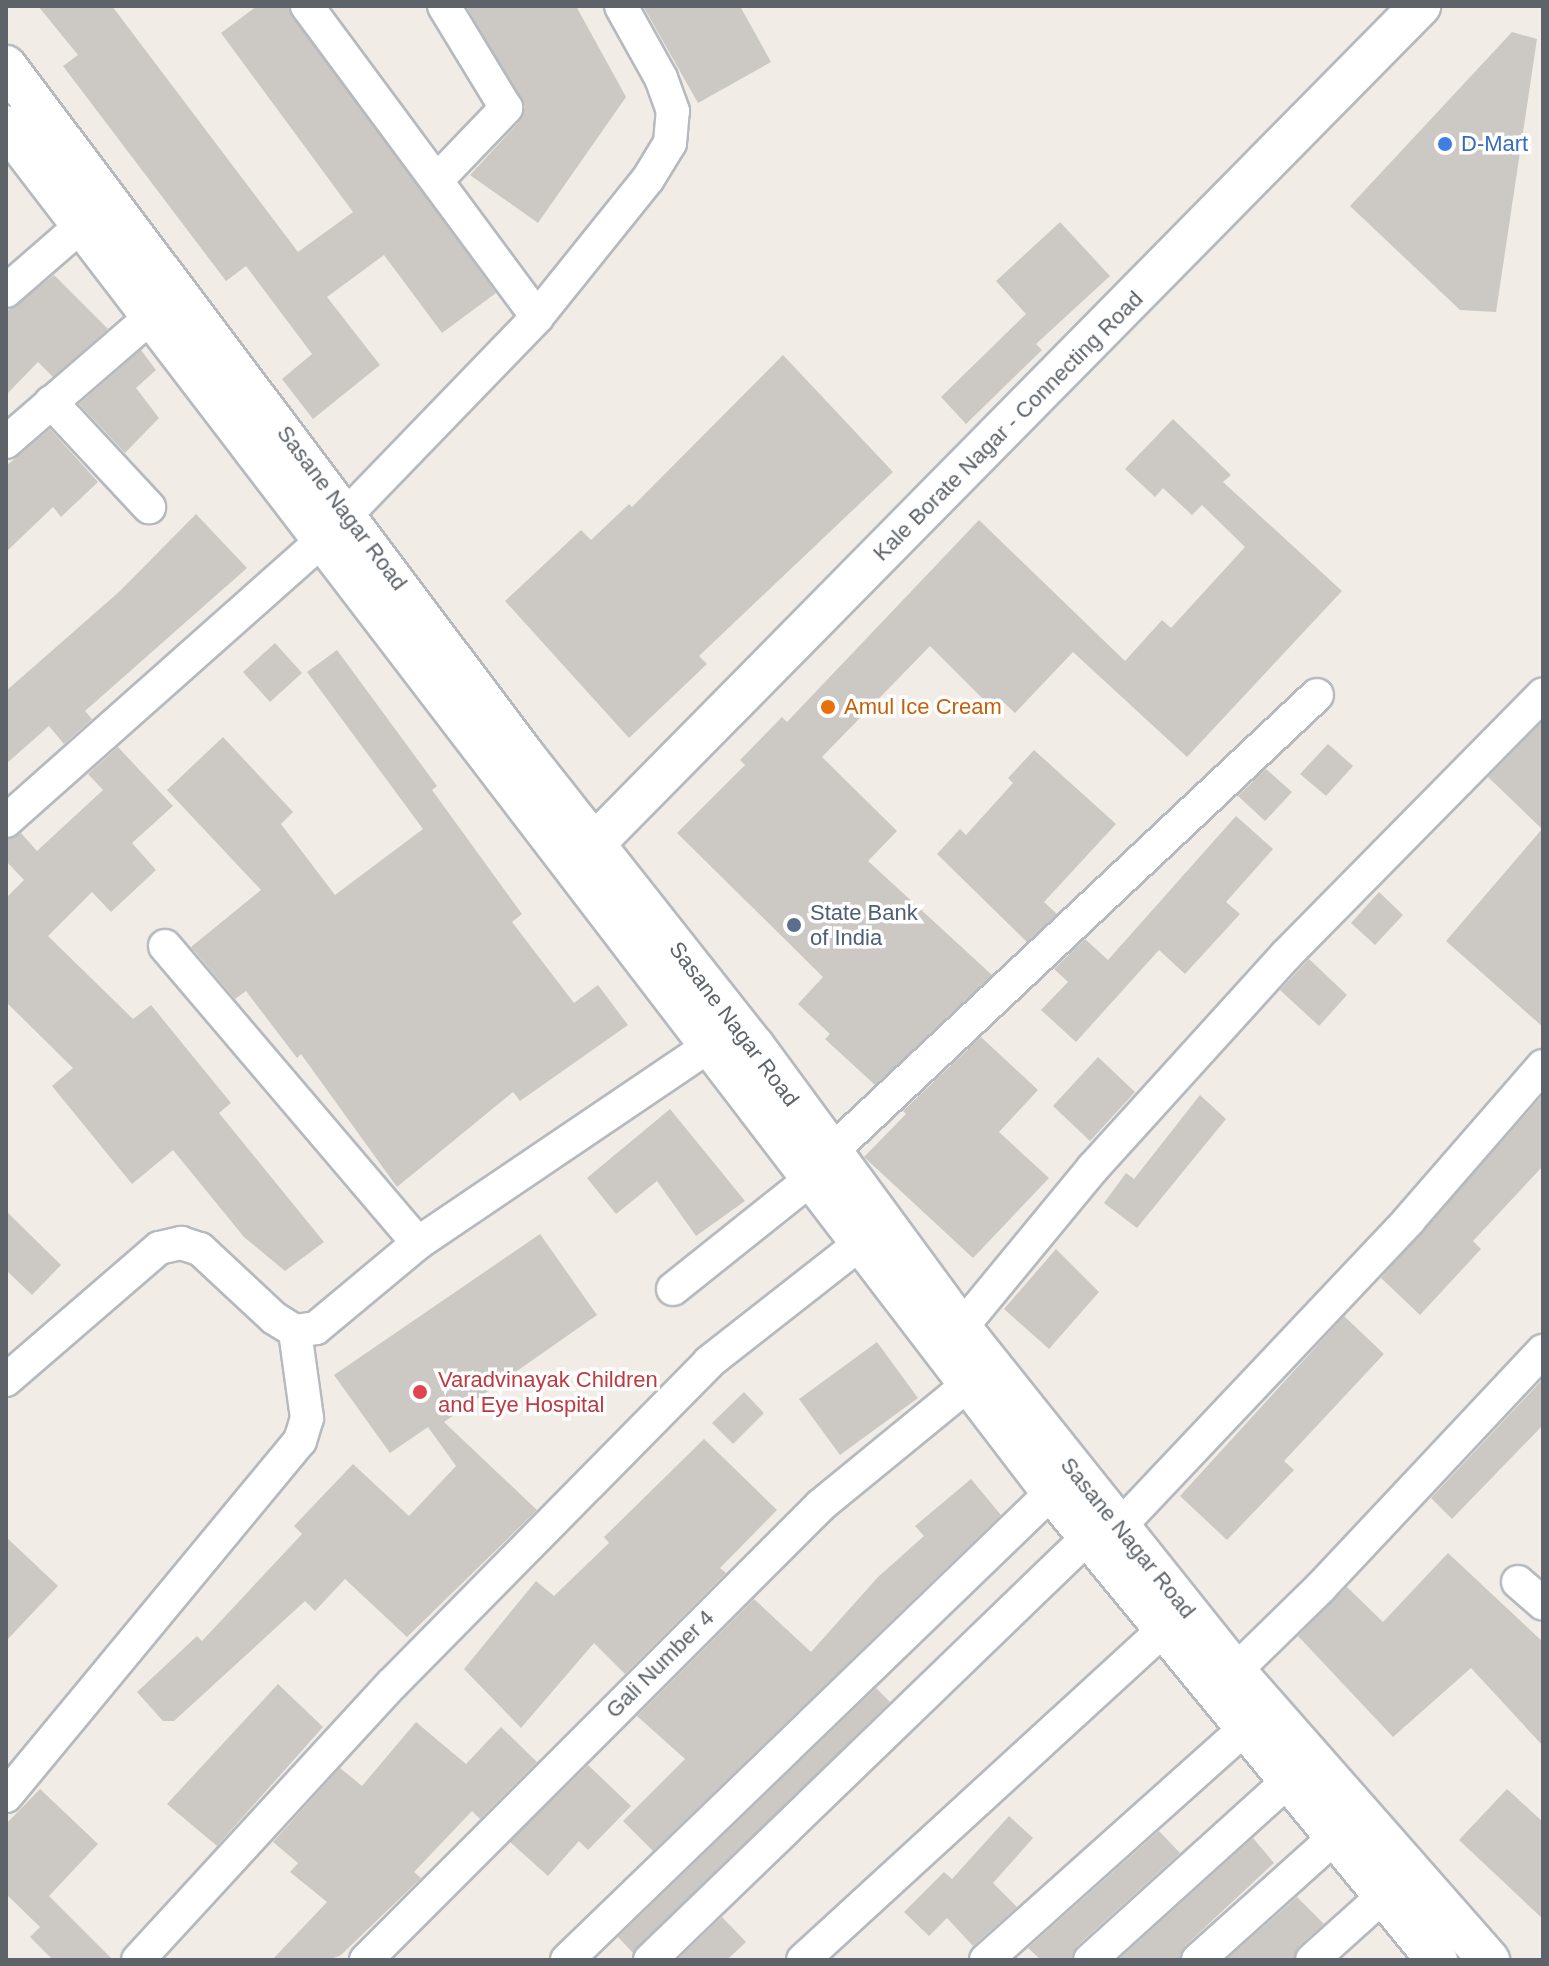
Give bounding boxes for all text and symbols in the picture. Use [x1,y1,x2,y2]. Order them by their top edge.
place label: D-Mart [1461,131,1528,157]
marker: D-Mart [1436,135,1454,153]
street label: Kale Borate Nagar - Connecting Road [868,286,1148,566]
street label: Sasane Nagar Road [271,420,413,596]
place label: Amul Ice Cream [844,694,1002,720]
marker: Amul Ice Cream [819,698,837,716]
place label: State Bank of India [810,899,918,950]
marker: State Bank of India [785,916,803,934]
street label: Sasane Nagar Road [663,936,805,1112]
place label: Varadvinayak Children and Eye Hospital [438,1366,658,1418]
marker: Varadvinayak Children and Eye Hospital [409,1381,431,1403]
street label: Sasane Nagar Road [1055,1452,1201,1624]
street label: Gali Number 4 [601,1605,719,1723]

